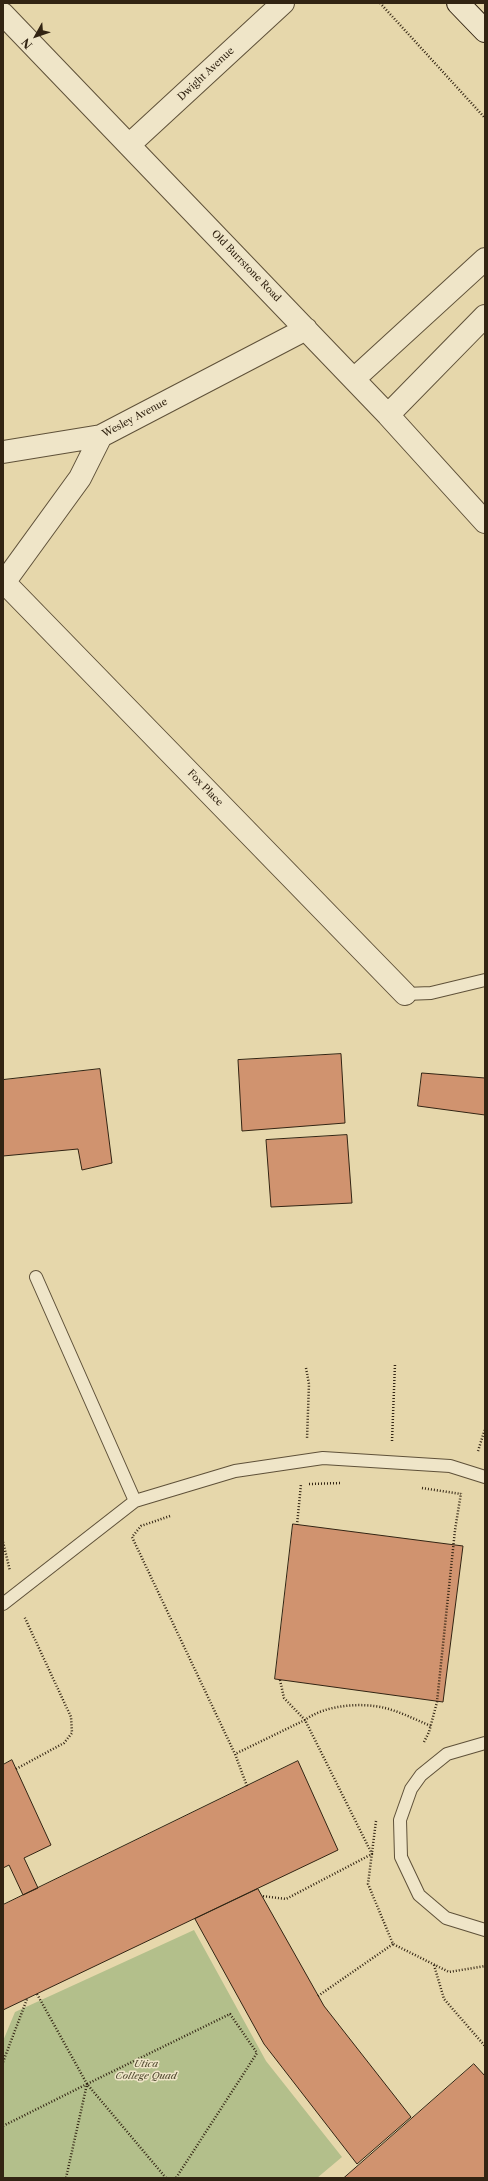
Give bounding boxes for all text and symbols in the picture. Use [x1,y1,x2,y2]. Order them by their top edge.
north arrow [16,16,56,56]
text: N [18,36,35,52]
street label: Dwight Avenue [175,45,237,103]
street label: Old Burrstone Road [209,228,283,304]
street label: Wesley Avenue [100,396,170,440]
street label: Fox Place [185,767,225,809]
park label: Utica College Quad [115,2058,177,2082]

